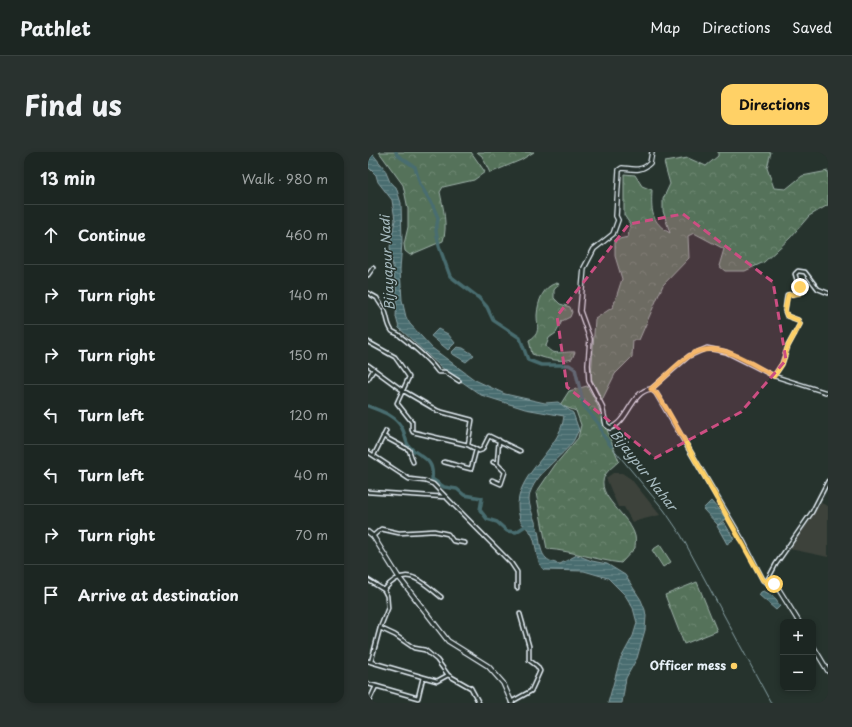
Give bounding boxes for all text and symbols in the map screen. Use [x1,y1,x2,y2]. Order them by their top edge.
text: Pathlet [20,14,91,42]
text: Map [650,17,680,38]
text: Directions [702,17,770,38]
text: Saved [792,17,832,38]
text: Find us [24,83,122,126]
button: Directions [721,84,828,125]
text: 13 min [40,165,95,191]
text: Walk · 980 m [242,169,328,188]
water label: Bijayapur Nadi [374,213,398,311]
text: Continue [78,223,146,246]
icon: ahead [40,224,62,246]
text: 460 m [285,225,328,244]
route end [791,278,809,296]
text: Turn right [78,283,155,306]
icon: right [40,284,62,306]
text: 140 m [289,285,328,304]
text: Turn right [78,343,155,366]
icon: right [40,344,62,366]
text: 150 m [289,345,328,364]
text: Turn left [78,403,144,426]
icon: left [40,404,62,426]
text: 120 m [289,405,328,424]
water label: Bijaypur Nahar [607,425,683,516]
text: Turn left [78,463,144,486]
icon: left [40,464,62,486]
text: 40 m [294,465,328,484]
text: Turn right [78,523,155,546]
icon: right [40,524,62,546]
text: 70 m [295,525,328,544]
route start [765,575,783,593]
text: Arrive at destination [78,583,239,606]
icon: arrive [40,584,62,606]
map controls [780,619,816,691]
button: + [780,619,816,655]
button: − [780,655,816,691]
place label: Officer mess [650,656,726,674]
marker: Officer mess [729,661,739,671]

